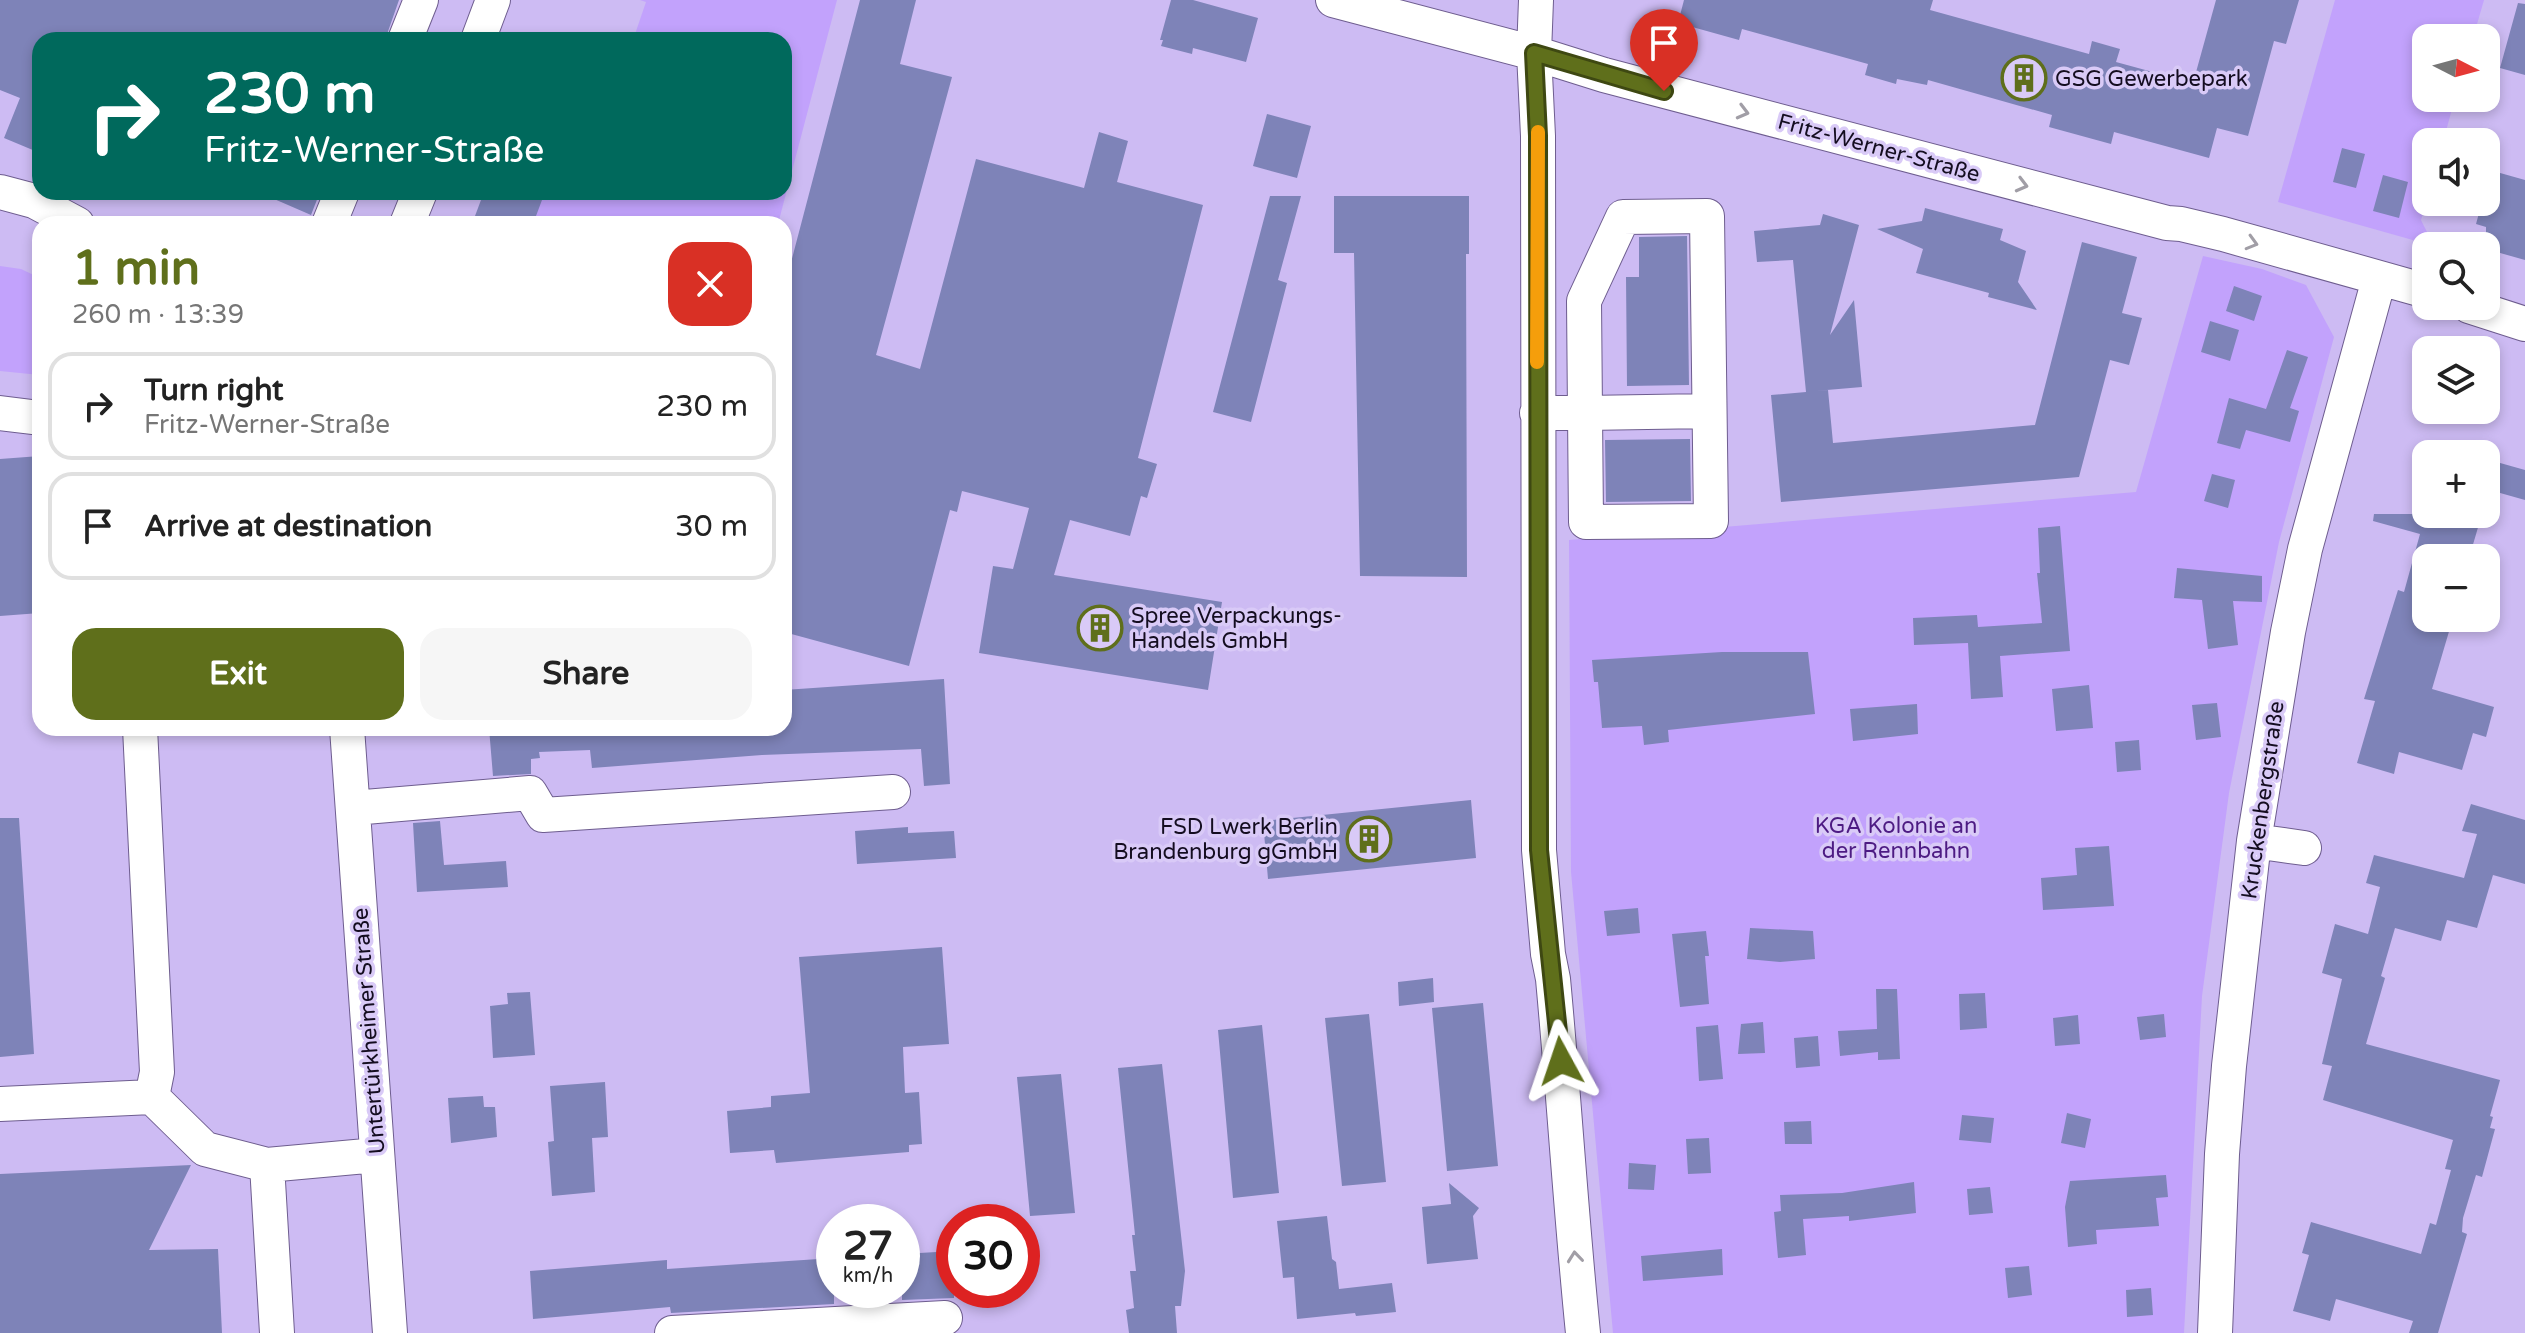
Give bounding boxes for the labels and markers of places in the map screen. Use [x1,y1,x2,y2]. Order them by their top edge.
pin [1630,9,1698,91]
building icon: GSG Gewerbepark [2000,54,2048,102]
place label: GSG Gewerbepark [2055,66,2248,92]
place label: Spree Verpackungs- Handels GmbH [1131,603,1342,654]
building icon: Spree Verpackungs- Handels GmbH [1076,604,1124,652]
place label: FSD Lwerk Berlin Brandenburg gGmbH [1113,814,1338,865]
building icon: FSD Lwerk Berlin Brandenburg gGmbH [1345,815,1393,863]

